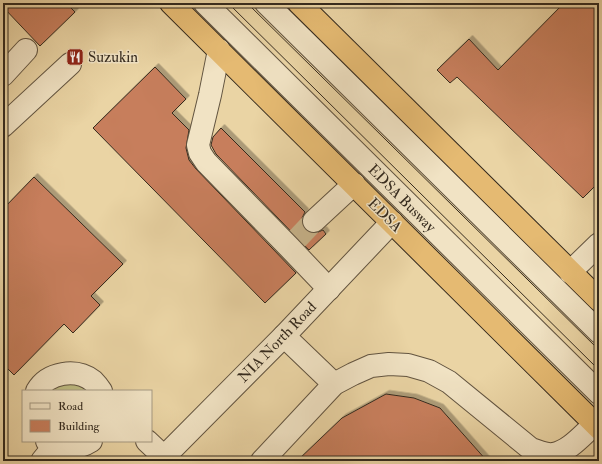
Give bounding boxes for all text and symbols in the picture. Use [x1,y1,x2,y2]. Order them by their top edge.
restaurant icon: Suzukin [65,47,85,67]
place label: Suzukin [88,48,138,67]
street label: EDSA Busway [364,160,440,236]
street label: EDSA [364,194,406,236]
street label: NIA North Road [234,297,321,387]
legend [22,390,152,442]
text: Road [58,399,83,414]
text: Building [58,419,101,434]

